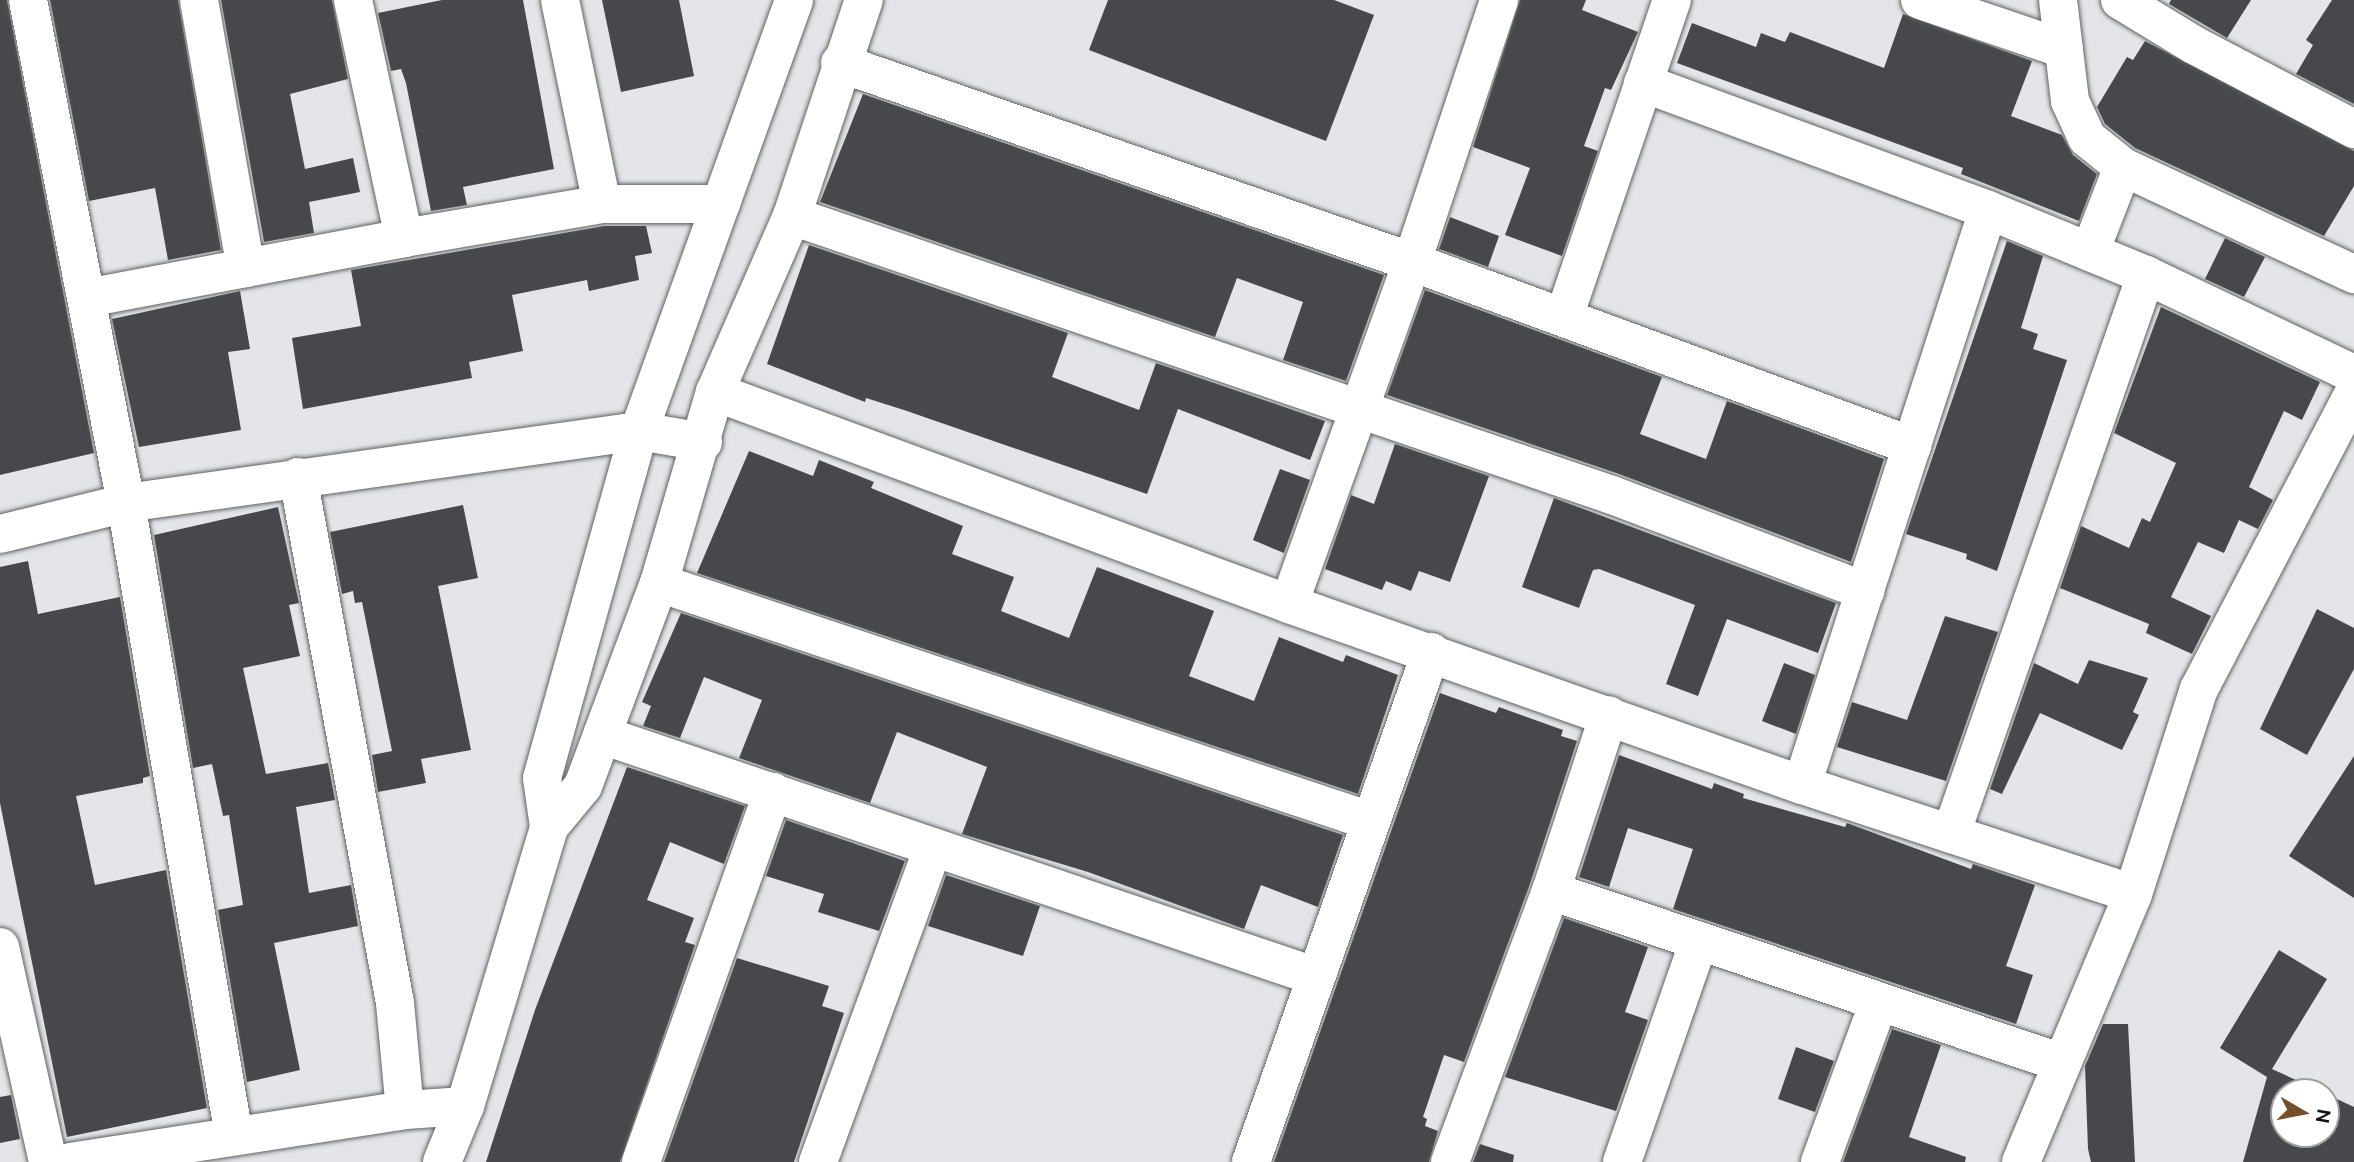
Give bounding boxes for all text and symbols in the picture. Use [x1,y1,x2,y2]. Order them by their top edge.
north arrow [2270,1078,2340,1148]
text: N [2312,1107,2336,1125]

